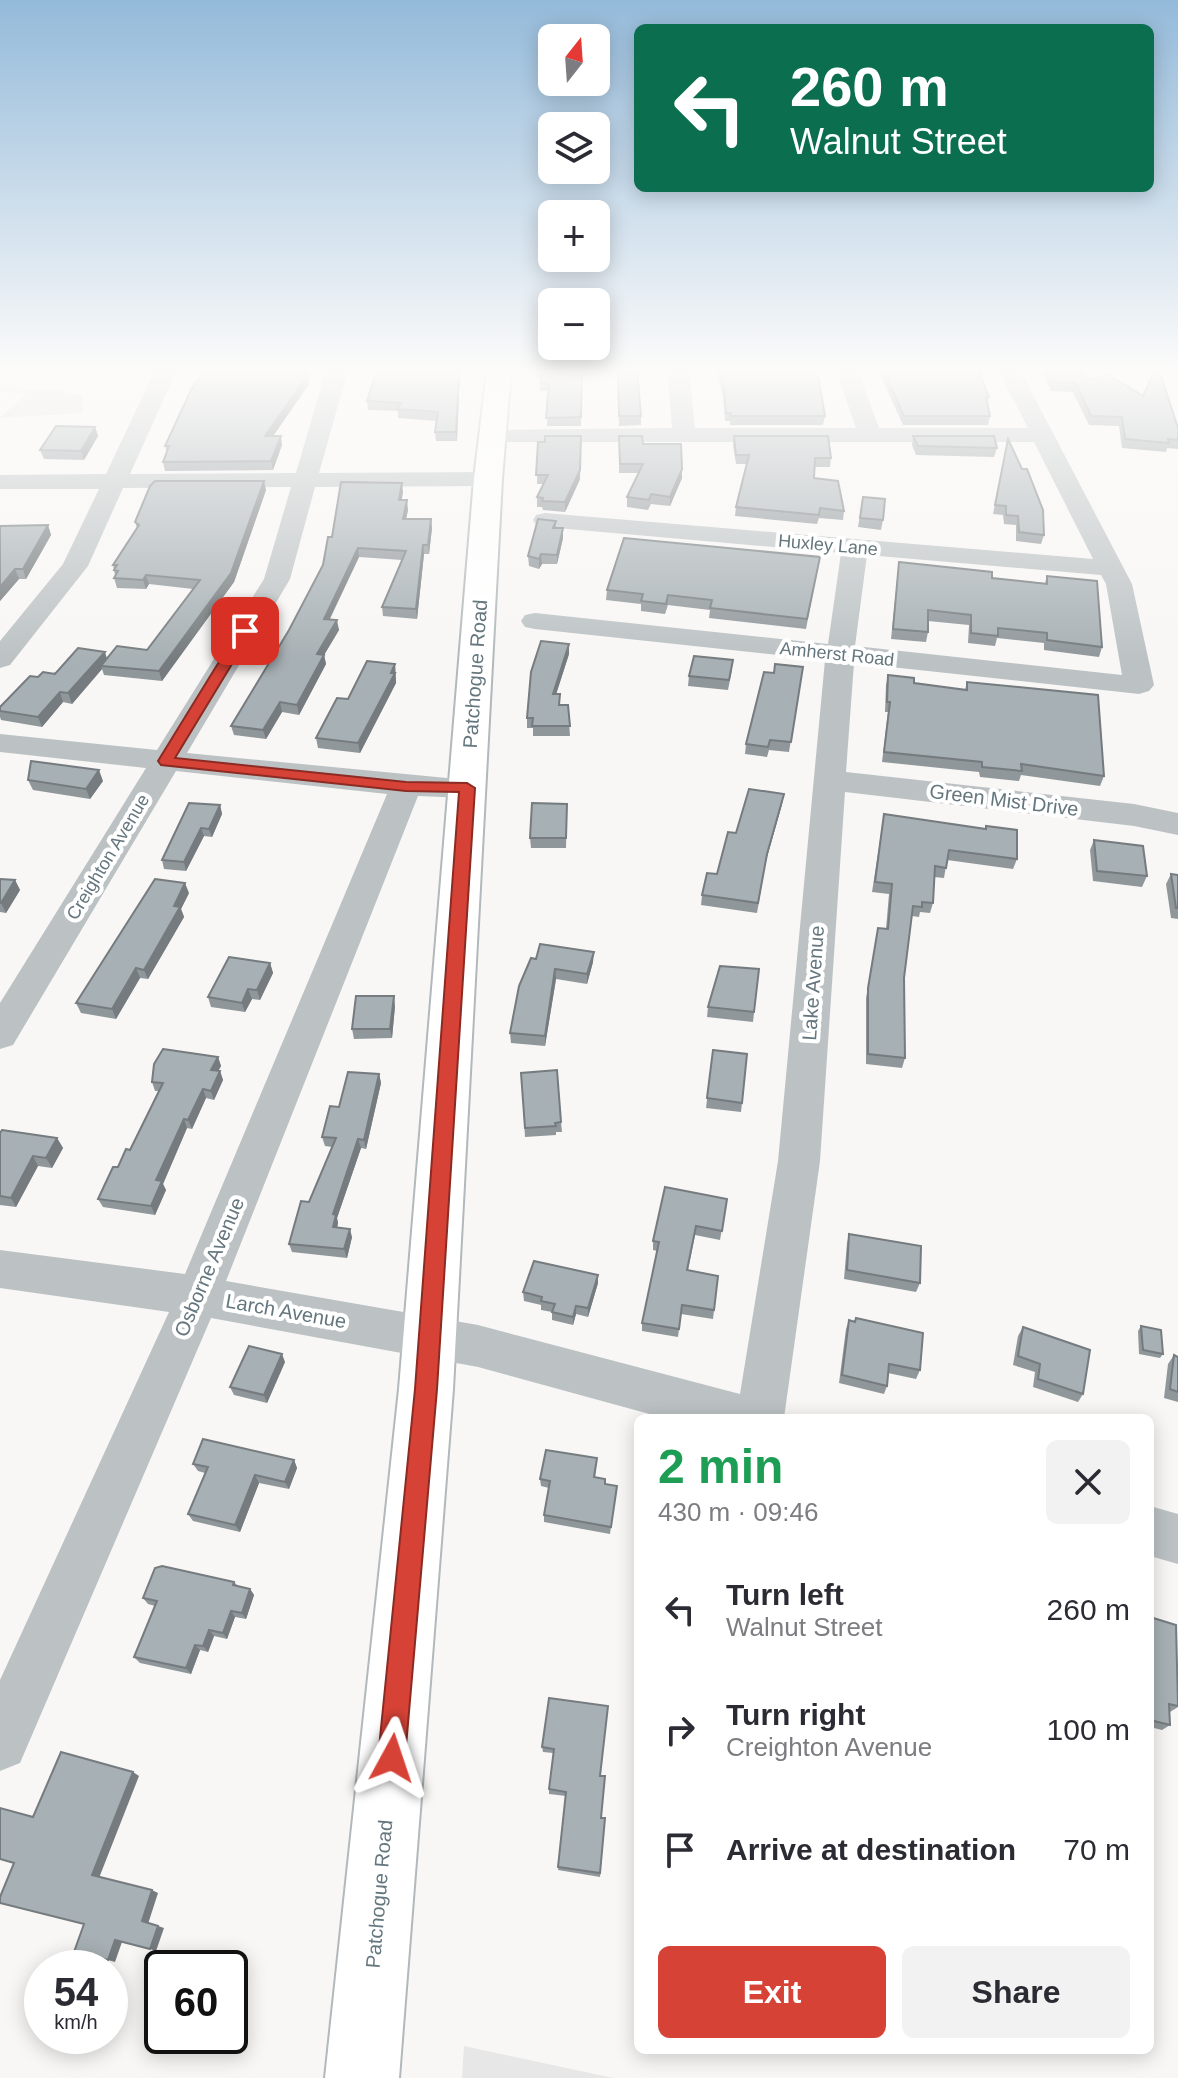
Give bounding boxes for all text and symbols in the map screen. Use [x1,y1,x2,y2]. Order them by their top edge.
north arrow [538,24,610,96]
map controls [538,24,610,360]
text: 260 m [790,55,949,118]
icon: left [658,56,762,160]
button: layers [538,112,610,184]
text: Walnut Street [790,121,1007,162]
button: + [538,200,610,272]
button: − [538,288,610,360]
street label: Huxley Lane [777,531,879,559]
pin [211,597,279,665]
street label: Patchogue Road [459,599,491,749]
icon: arrive [223,609,267,653]
street label: Amherst Road [779,638,895,670]
street label: Green Mist Drive [928,780,1080,820]
street label: Creighton Avenue [63,791,153,923]
street label: Lake Avenue [798,925,828,1041]
street label: Osborne Avenue [170,1194,248,1340]
street label: Larch Avenue [224,1290,348,1332]
text: 2 min [658,1440,783,1493]
button: close [1046,1440,1130,1524]
text: 430 m · 09:46 [658,1497,818,1527]
text: Turn left [726,1578,844,1611]
icon: left [658,1588,702,1632]
text: 260 m [1047,1593,1130,1626]
text: Walnut Street [726,1612,883,1642]
text: Turn right [726,1698,865,1731]
icon: right [658,1708,702,1752]
text: 100 m [1047,1713,1130,1746]
position arrow [350,1716,434,1800]
text: Creighton Avenue [726,1732,932,1762]
street label: Patchogue Road [362,1819,396,1969]
icon: arrive [658,1828,702,1872]
text: Arrive at destination [726,1833,1016,1866]
text: 70 m [1063,1833,1130,1866]
button: Exit [658,1946,886,2038]
button: Share [902,1946,1130,2038]
speed limit sign: 60 [144,1950,248,2054]
text: 54 [54,1970,98,2014]
text: km/h [54,2011,98,2033]

